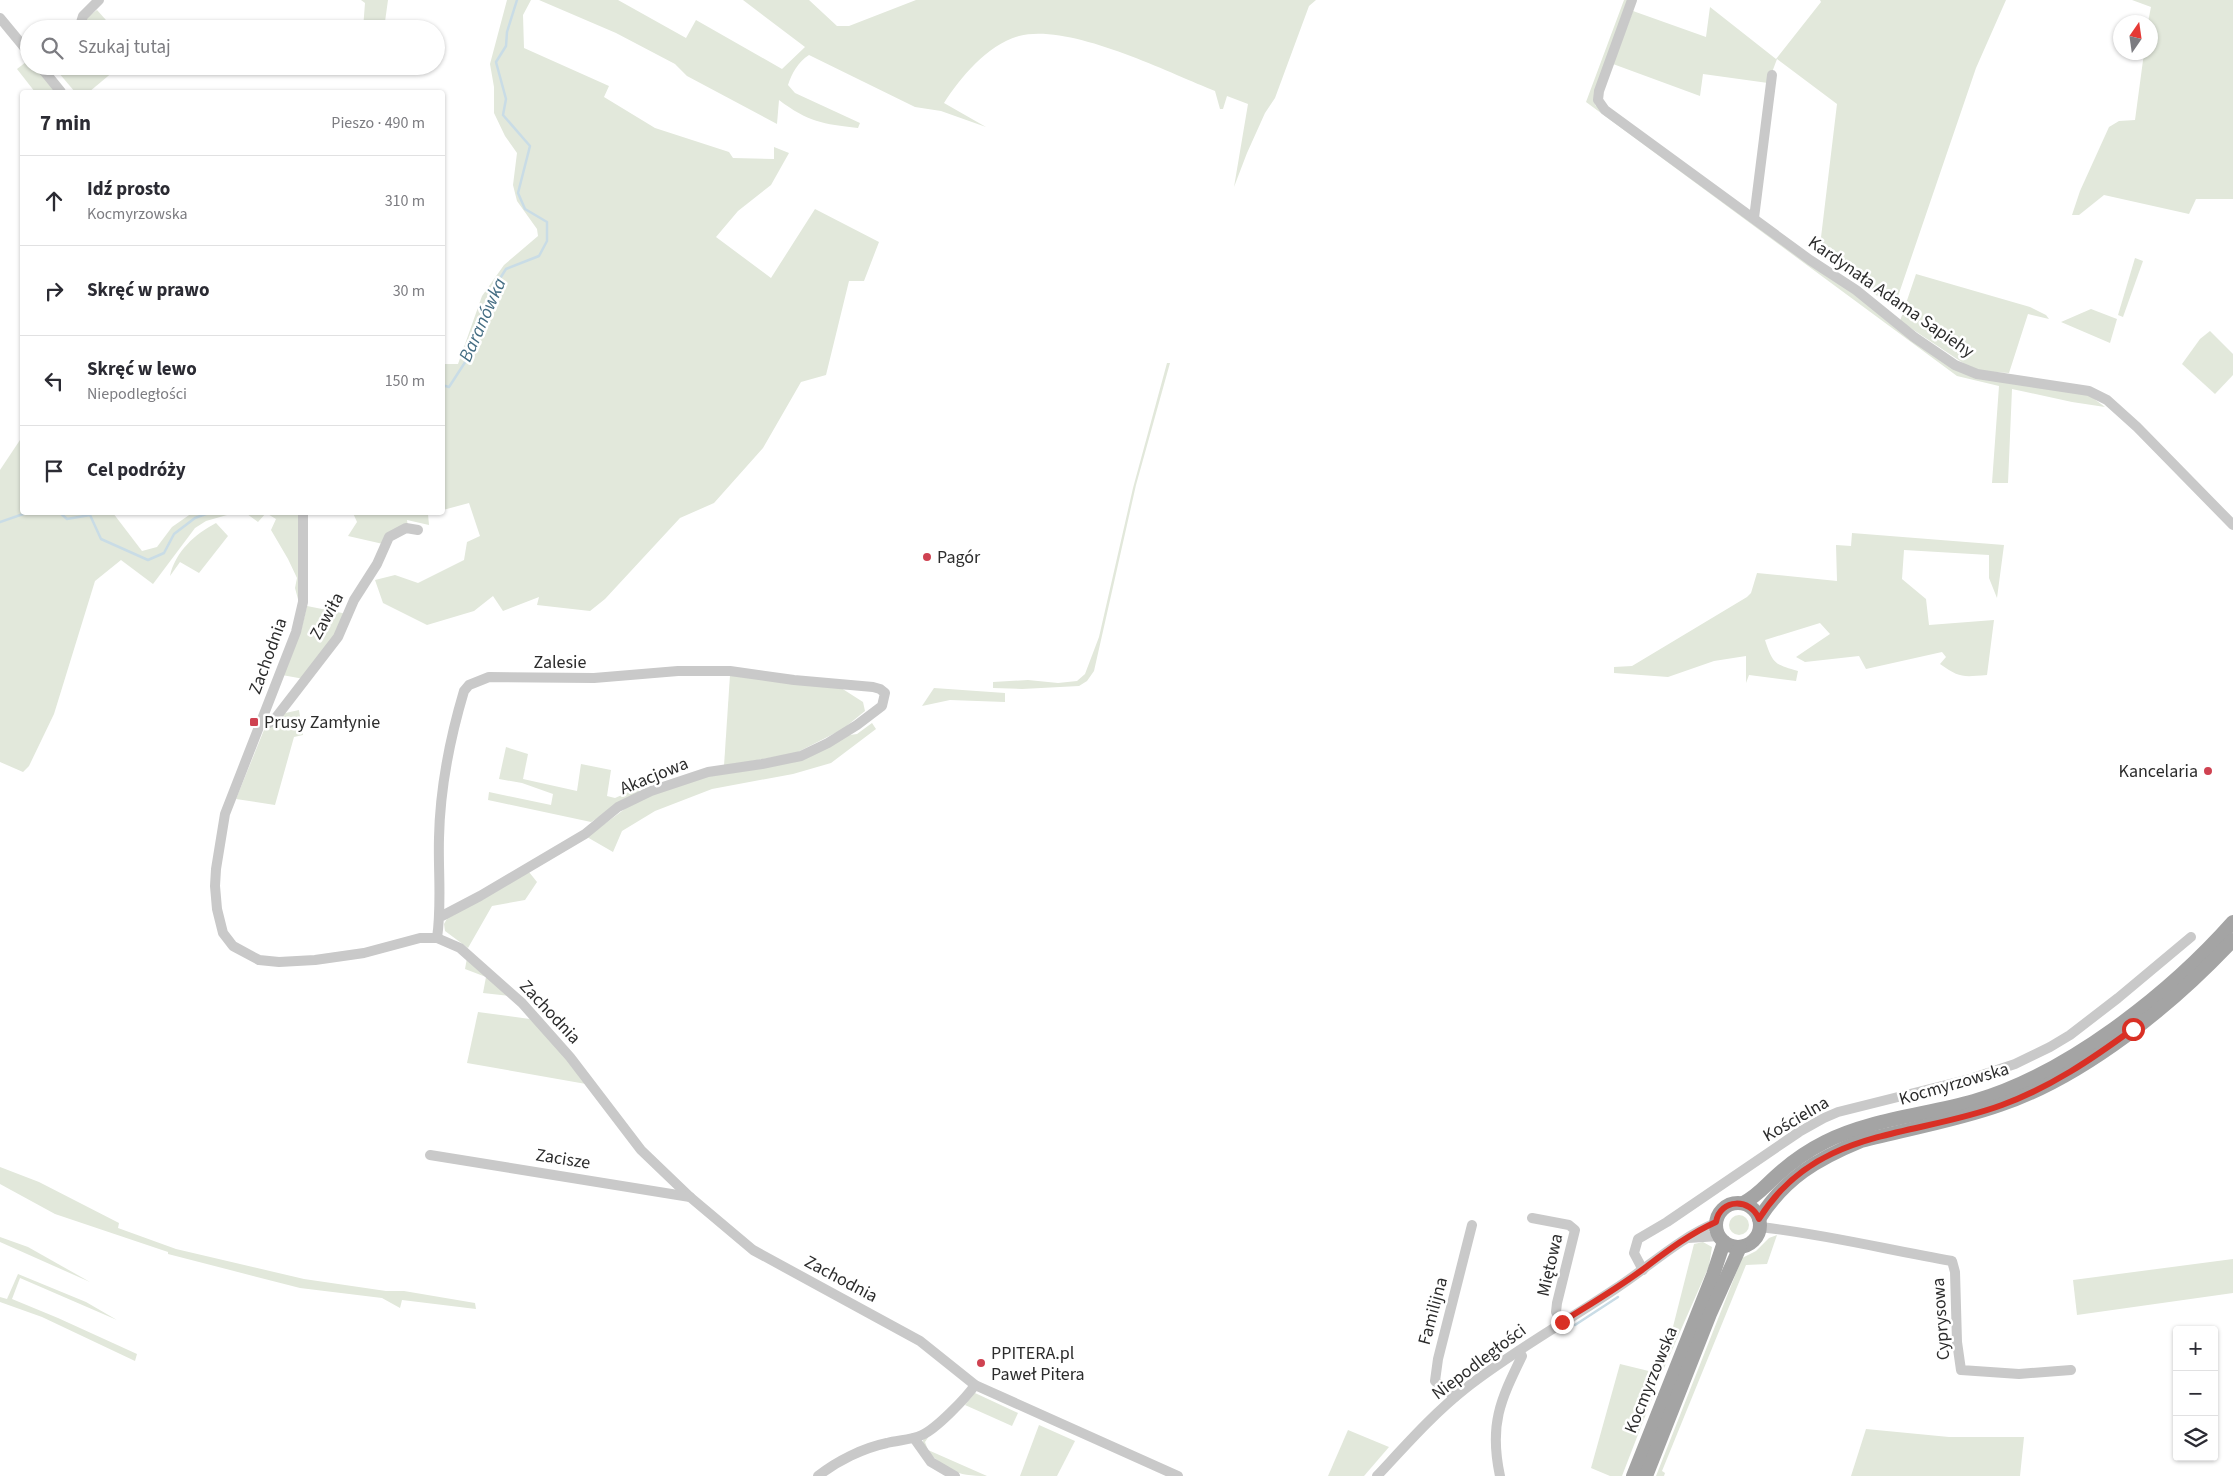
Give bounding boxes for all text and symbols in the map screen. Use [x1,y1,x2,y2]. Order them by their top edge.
north arrow [2113,15,2158,60]
search box [20,20,445,75]
icon: search [38,34,66,62]
text: Szukaj tutaj [78,34,171,61]
text: 7 min [40,108,91,138]
text: Pieszo · 490 m [331,112,425,134]
text: Idź prosto [87,176,170,203]
icon: ahead [40,187,68,215]
text: 310 m [385,190,425,212]
text: Kocmyrzowska [87,203,188,225]
street label: Kardynała Adama Sapiehy [1803,230,1980,364]
water label: Baranówka [452,274,514,366]
icon: right [40,277,68,305]
text: Skręć w prawo [87,277,209,304]
text: 30 m [393,280,425,302]
text: Skręć w lewo [87,356,197,383]
icon: left [40,367,68,395]
text: 150 m [385,370,425,392]
text: Niepodległości [87,383,187,405]
icon: arrive [40,457,68,485]
text: Cel podróży [87,457,186,484]
place label: Pagór [937,545,981,570]
marker: Pagór [921,551,933,563]
street label: Zawiła [304,588,350,644]
street label: Zachodnia [243,614,293,698]
street label: Zalesie [534,650,587,675]
place label: Prusy Zamłynie [264,710,380,735]
marker: Prusy Zamłynie [248,716,260,728]
street label: Akacjowa [616,751,692,801]
place label: Kancelaria [2118,759,2198,784]
marker: Kancelaria [2202,765,2214,777]
street label: Zachodnia [514,974,586,1050]
route start [2122,1018,2145,1041]
street label: Kocmyrzowska [1896,1056,2012,1112]
street label: Kościelna [1758,1090,1834,1148]
street label: Zacisze [534,1142,592,1176]
street label: Miętowa [1531,1231,1569,1299]
street label: Zachodnia [800,1249,882,1309]
street label: Familijna [1412,1274,1454,1348]
street label: Cyprysowa [1926,1277,1956,1361]
route end [1551,1311,1574,1334]
street label: Niepodległości [1427,1318,1531,1406]
street label: Kocmyrzowska [1618,1323,1684,1437]
map controls [2173,1326,2218,1461]
button: + [2173,1326,2218,1371]
place label: PPITERA.pl Paweł Pitera [991,1341,1085,1387]
marker: PPITERA.pl Paweł Pitera [975,1357,987,1369]
button: − [2173,1371,2218,1416]
button: layers [2173,1416,2218,1461]

